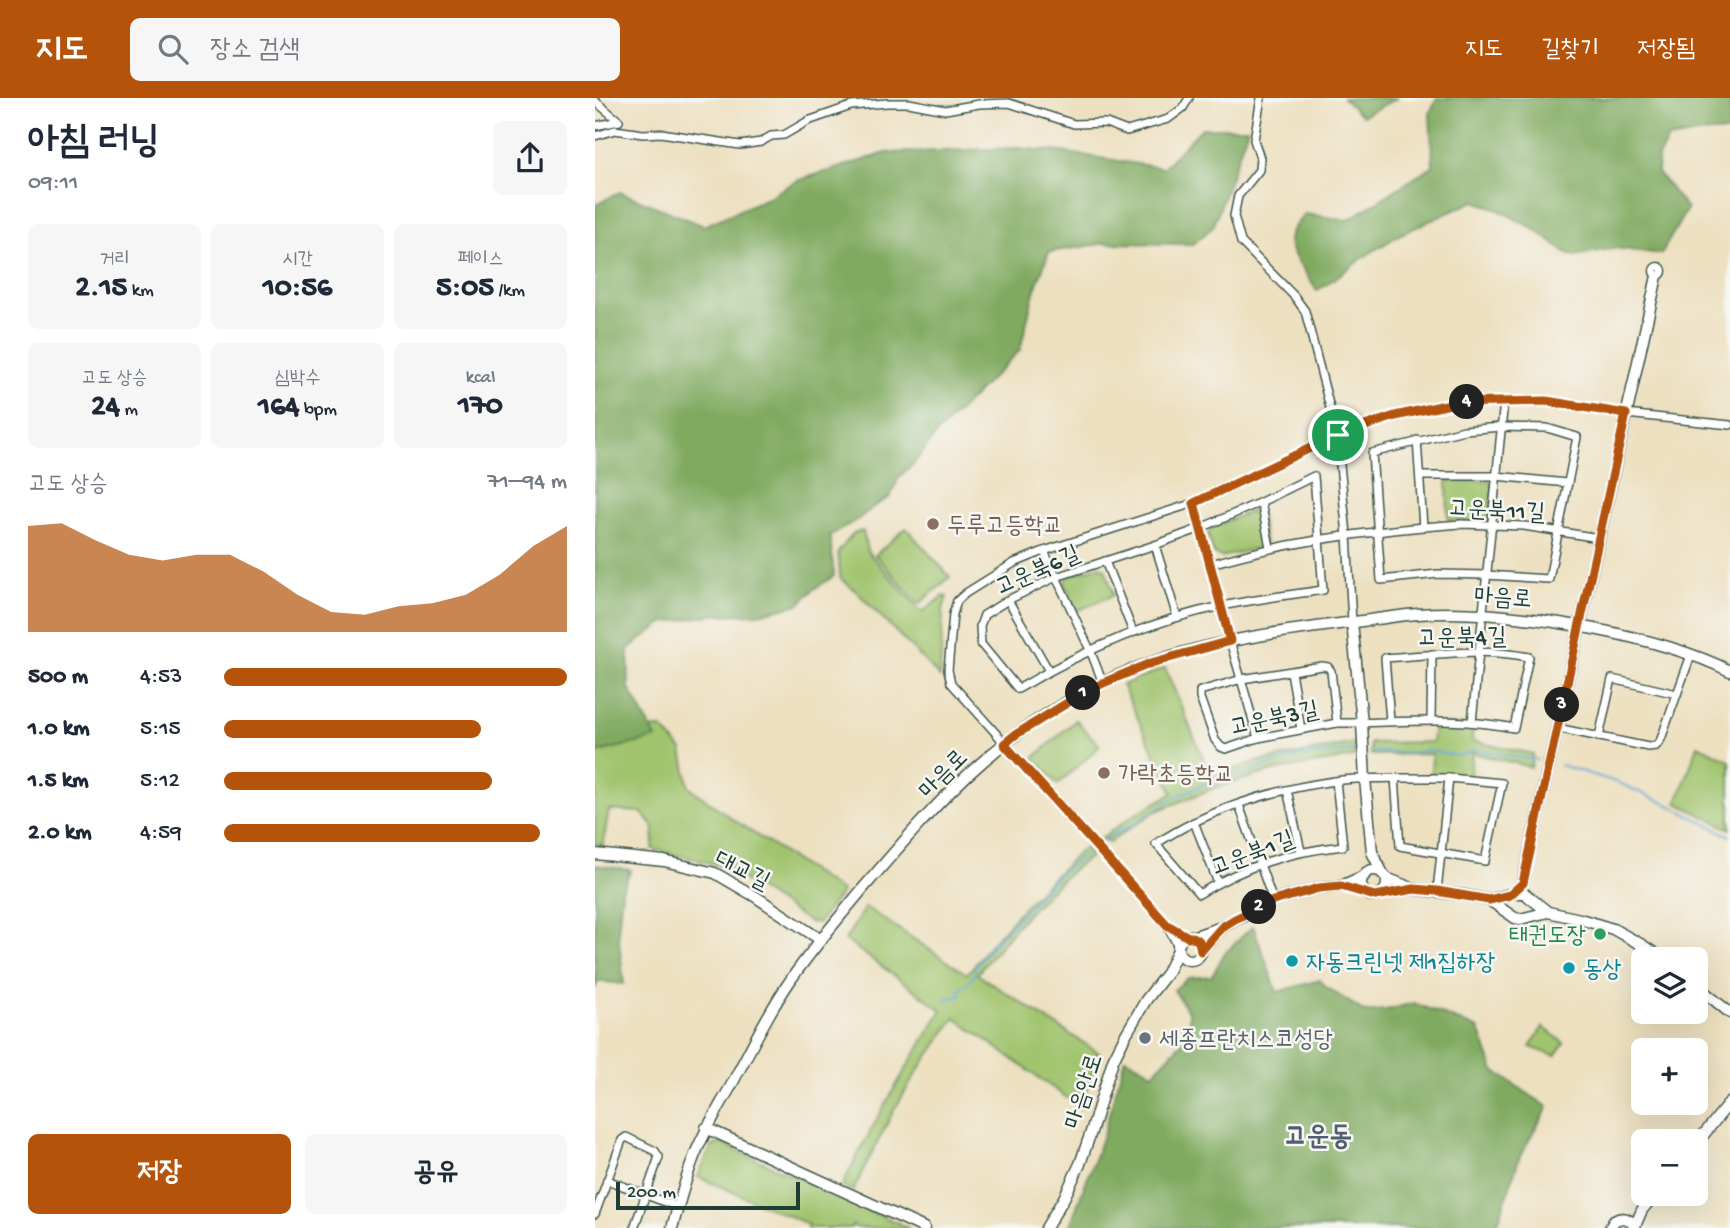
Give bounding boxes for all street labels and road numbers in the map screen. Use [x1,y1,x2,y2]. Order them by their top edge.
street label: 고운북11길 [1448,495,1546,530]
street label: 고운북6길 [992,541,1085,604]
street label: 마음로 [1473,583,1533,616]
street label: 고운북4길 [1418,624,1507,655]
street label: 고운북3길 [1228,697,1322,744]
street label: 마음로 [914,745,975,806]
street label: 고운북1길 [1207,826,1299,884]
street label: 대교길 [709,846,774,898]
street label: 마음안로 [1060,1051,1111,1133]

